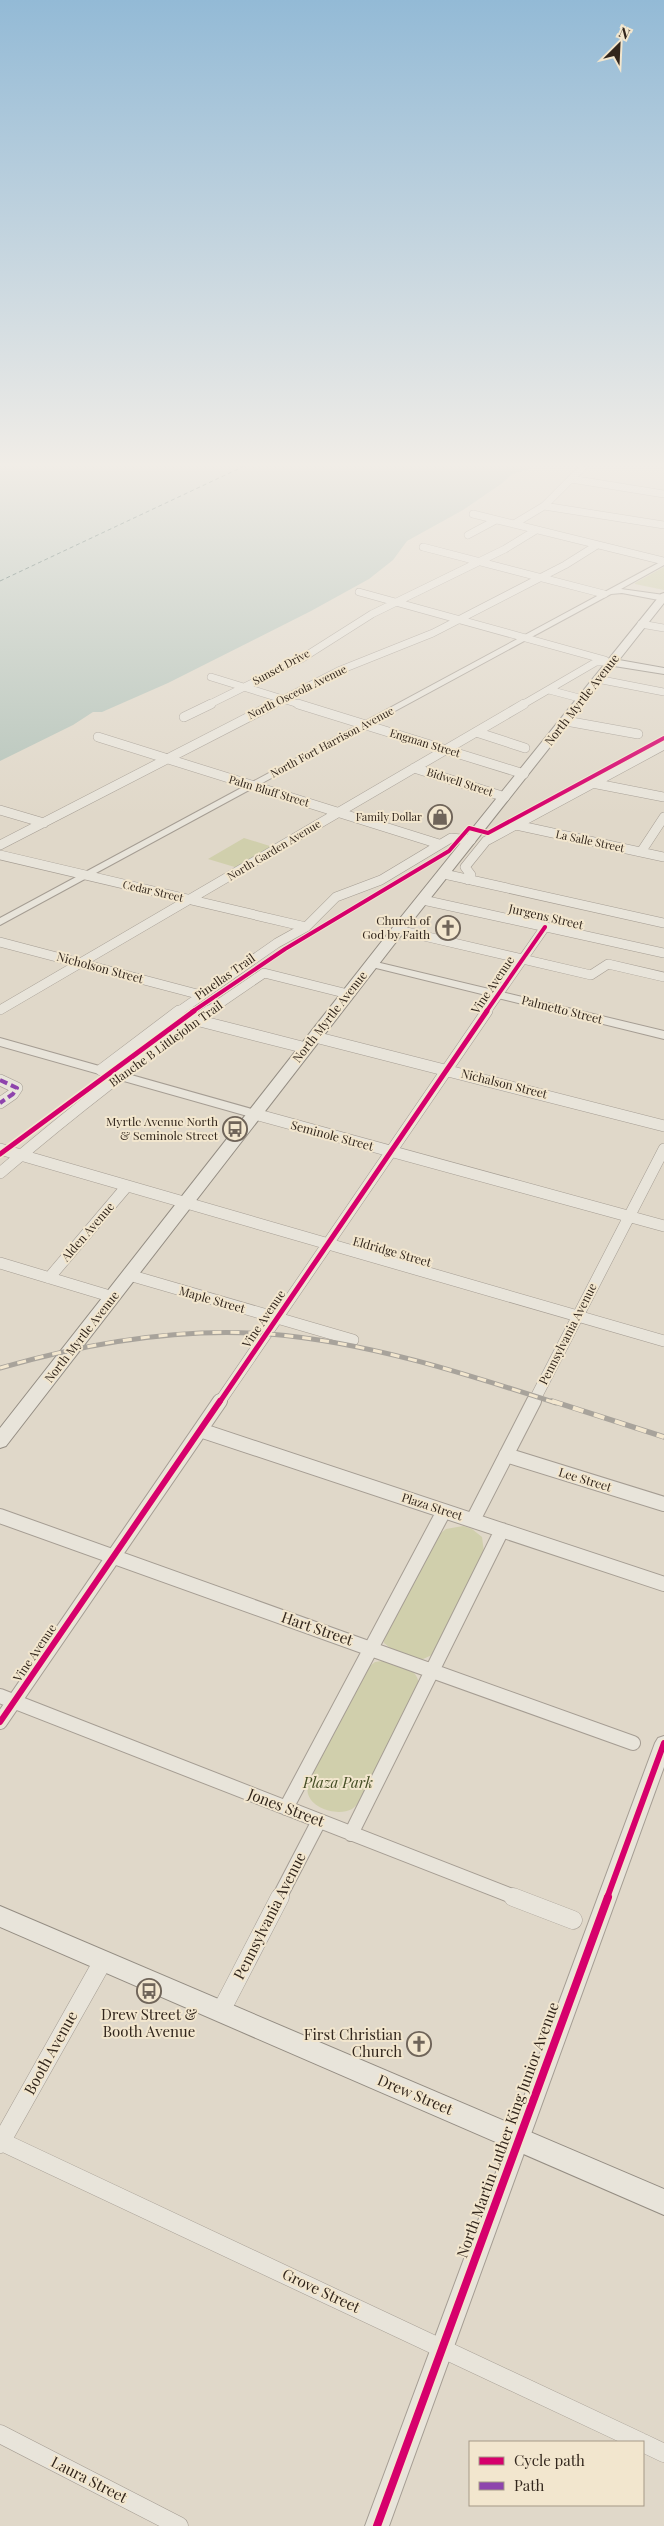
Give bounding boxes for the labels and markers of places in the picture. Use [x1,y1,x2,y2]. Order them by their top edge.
shop icon: Family Dollar [427,804,453,830]
place label: Family Dollar [356,809,422,824]
place label: Church of God by Faith [362,912,431,942]
church icon: Church of God by Faith [435,915,461,941]
place label: Myrtle Avenue North & Seminole Street [106,1113,219,1143]
bus stop icon: Myrtle Avenue North & Seminole Street [222,1116,248,1142]
bus stop icon: Drew Street & Booth Avenue [136,1978,162,2004]
place label: Drew Street & Booth Avenue [101,2004,197,2041]
place label: First Christian Church [304,2024,402,2061]
church icon: First Christian Church [406,2031,432,2057]

